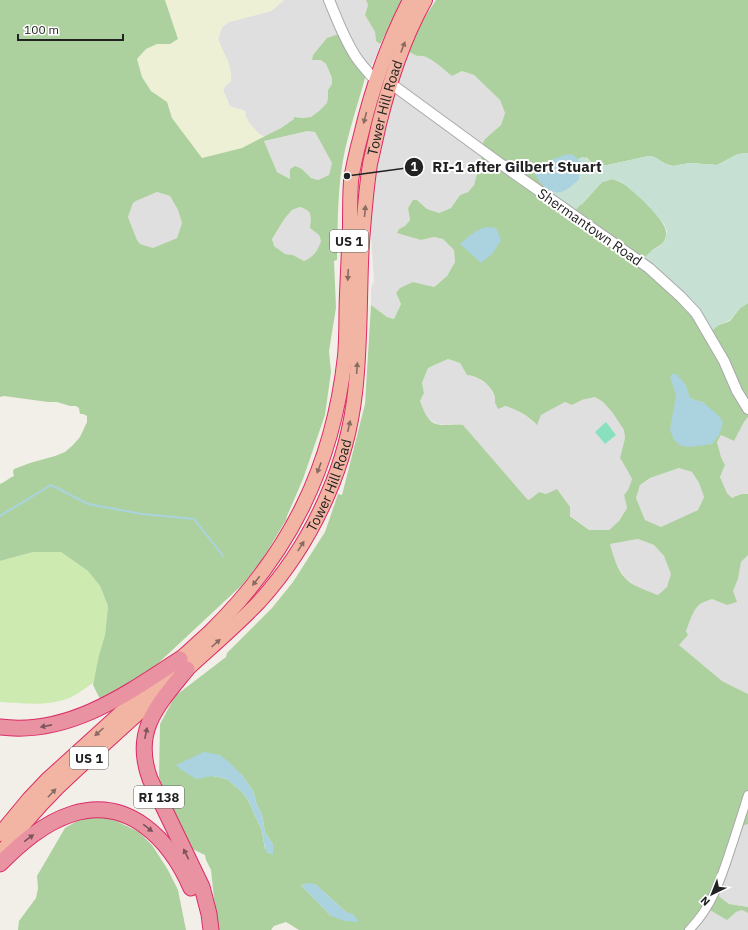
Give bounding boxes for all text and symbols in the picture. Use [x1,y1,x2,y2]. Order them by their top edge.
scale bar [18,16,123,42]
text: 100 m [24,22,59,37]
one-way arrow [401,40,407,52]
street label: Tower Hill Road [363,58,406,157]
one-way arrow [361,112,367,125]
callout: RI-1 after Gilbert Stuart [404,153,610,180]
text: RI-1 after Gilbert Stuart [432,157,602,176]
text: 1 [410,159,418,174]
street label: Shermantown Road [534,184,646,270]
one-way arrow [362,205,369,217]
road number: US 1 [330,230,368,252]
one-way arrow [345,269,351,282]
one-way arrow [354,362,361,374]
one-way arrow [347,420,353,432]
street label: Tower Hill Road [302,437,355,535]
one-way arrow [316,463,322,475]
one-way arrow [297,541,305,551]
one-way arrow [252,576,260,587]
one-way arrow [211,638,221,648]
one-way arrow [40,723,52,729]
one-way arrow [94,727,104,737]
one-way arrow [144,727,150,739]
road number: US 1 [70,747,108,769]
road number: RI 138 [134,786,184,808]
one-way arrow [47,788,56,798]
one-way arrow [143,824,154,833]
one-way arrow [24,834,34,842]
one-way arrow [183,848,189,859]
north arrow [692,874,732,914]
text: N [697,893,713,909]

